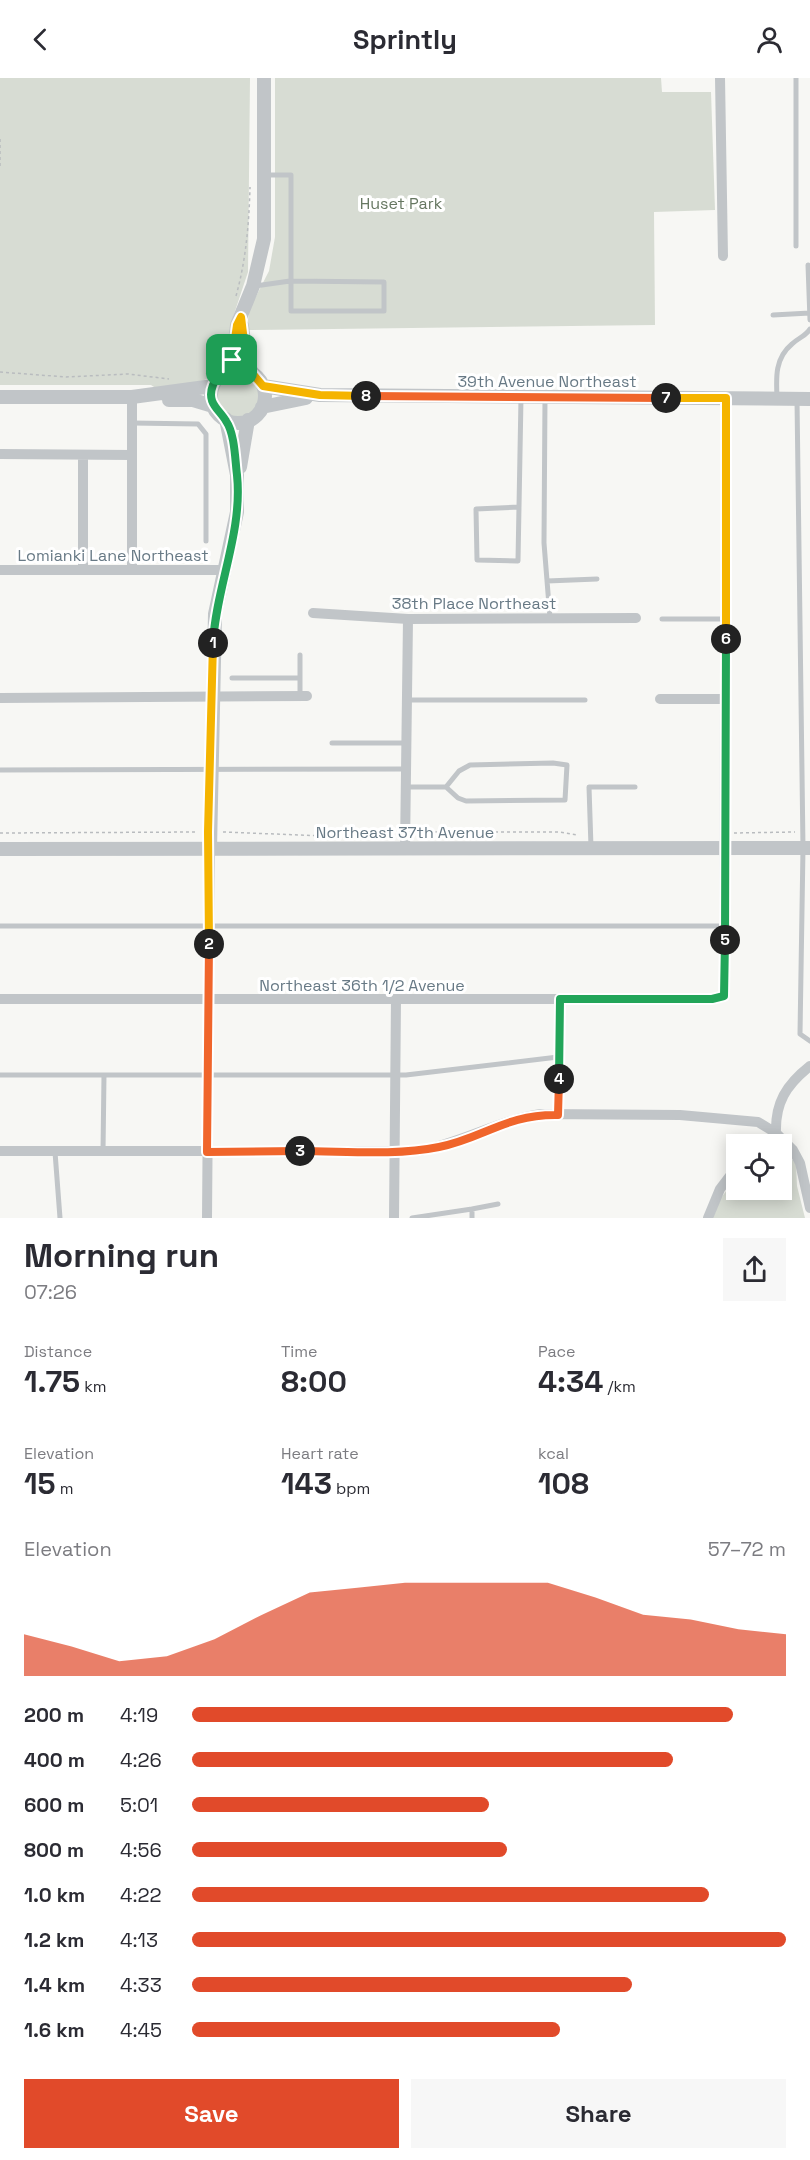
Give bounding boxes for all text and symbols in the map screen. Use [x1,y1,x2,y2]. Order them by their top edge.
text: Sprintly [353,22,457,57]
icon: back [24,23,57,56]
icon: person [753,23,786,56]
park label: Huset Park [360,193,443,214]
pin [206,334,257,385]
icon: arrive [215,343,248,376]
street label: 39th Avenue Northeast [457,371,637,392]
pin: 8 [351,381,381,411]
pin: 7 [651,383,681,413]
text: 8 [361,385,371,406]
text: 7 [662,387,670,408]
street label: Lomianki Lane Northeast [17,545,209,566]
street label: 38th Place Northeast [392,593,556,614]
pin: 6 [711,624,741,654]
pin: 1 [198,628,228,658]
text: 6 [721,628,731,649]
text: 1 [209,632,217,653]
street label: Northeast 37th Avenue [316,822,494,843]
pin: 5 [710,925,740,955]
pin: 2 [194,929,224,959]
text: 5 [720,929,730,950]
text: 2 [204,933,214,954]
street label: Northeast 36th 1/2 Avenue [259,975,465,996]
pin: 4 [544,1064,574,1094]
text: 4 [554,1068,564,1089]
map controls [726,1134,792,1200]
button: locate [726,1134,792,1200]
pin: 3 [285,1136,315,1166]
text: 3 [295,1140,305,1161]
text: Morning run [24,1235,219,1277]
button: share [723,1238,786,1301]
text: 07:26 [24,1279,77,1305]
text: Distance [24,1341,92,1362]
text: Time [281,1341,317,1362]
text: Pace [538,1341,575,1362]
text: 1.75 [24,1362,80,1401]
text: 8:00 [281,1362,347,1401]
text: 4:34 [538,1362,603,1401]
text: km [80,1376,107,1397]
text: /km [603,1376,636,1397]
text: Elevation [24,1443,94,1464]
text: Heart rate [281,1443,359,1464]
text: kcal [538,1443,569,1464]
text: 15 [24,1464,56,1503]
text: 143 [281,1464,332,1503]
text: 108 [538,1464,589,1503]
text: m [56,1478,73,1499]
text: bpm [332,1478,370,1499]
text: Elevation [24,1536,112,1562]
text: 57–72 m [708,1536,786,1562]
text: 200 m [24,1702,84,1728]
text: 4:19 [120,1702,158,1728]
text: 400 m [24,1747,85,1773]
text: 4:26 [120,1747,162,1773]
text: 600 m [24,1792,84,1818]
text: 5:01 [120,1792,158,1818]
text: 800 m [24,1837,84,1863]
text: 4:56 [120,1837,162,1863]
text: 1.0 km [24,1882,85,1908]
text: 4:22 [120,1882,162,1908]
text: 1.2 km [24,1927,84,1953]
text: 4:13 [120,1927,158,1953]
text: 1.4 km [24,1972,85,1998]
text: 4:33 [120,1972,162,1998]
text: 1.6 km [24,2017,85,2043]
text: 4:45 [120,2017,162,2043]
button: Save [24,2079,399,2148]
button: Share [411,2079,786,2148]

